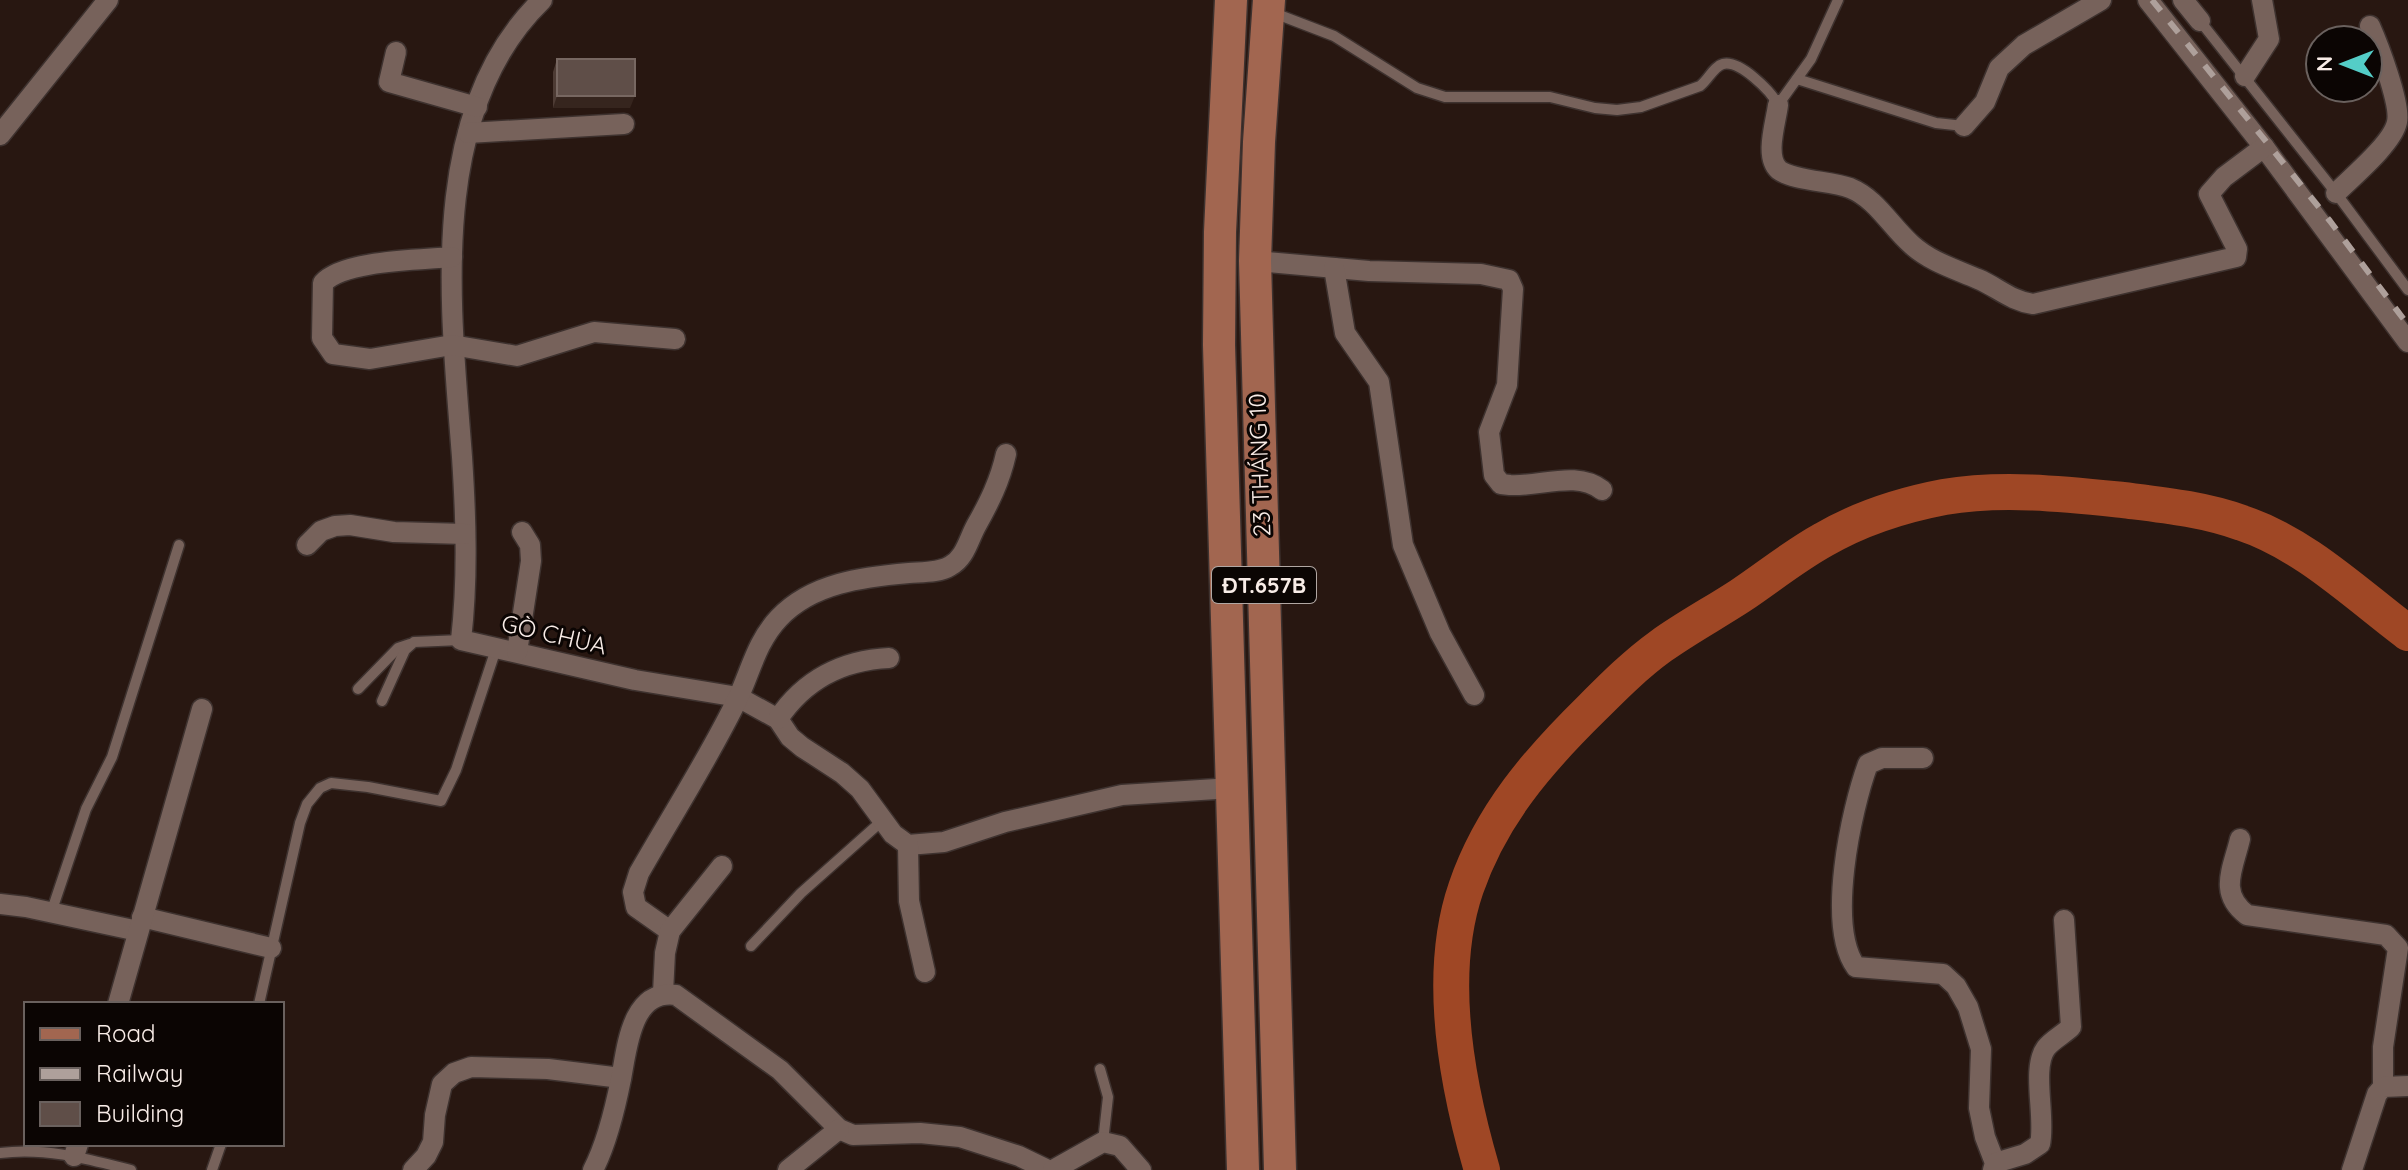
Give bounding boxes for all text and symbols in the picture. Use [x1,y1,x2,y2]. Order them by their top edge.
north arrow [2304,24,2384,104]
text: N [2310,56,2338,72]
street label: 23 THÁNG 10 [1242,393,1276,537]
road number: ĐT.657B [1212,567,1316,603]
street label: GÒ CHÙA [499,607,610,661]
legend [24,1002,284,1146]
text: Road [96,1018,156,1048]
text: Railway [96,1058,183,1088]
text: Building [96,1098,184,1128]

